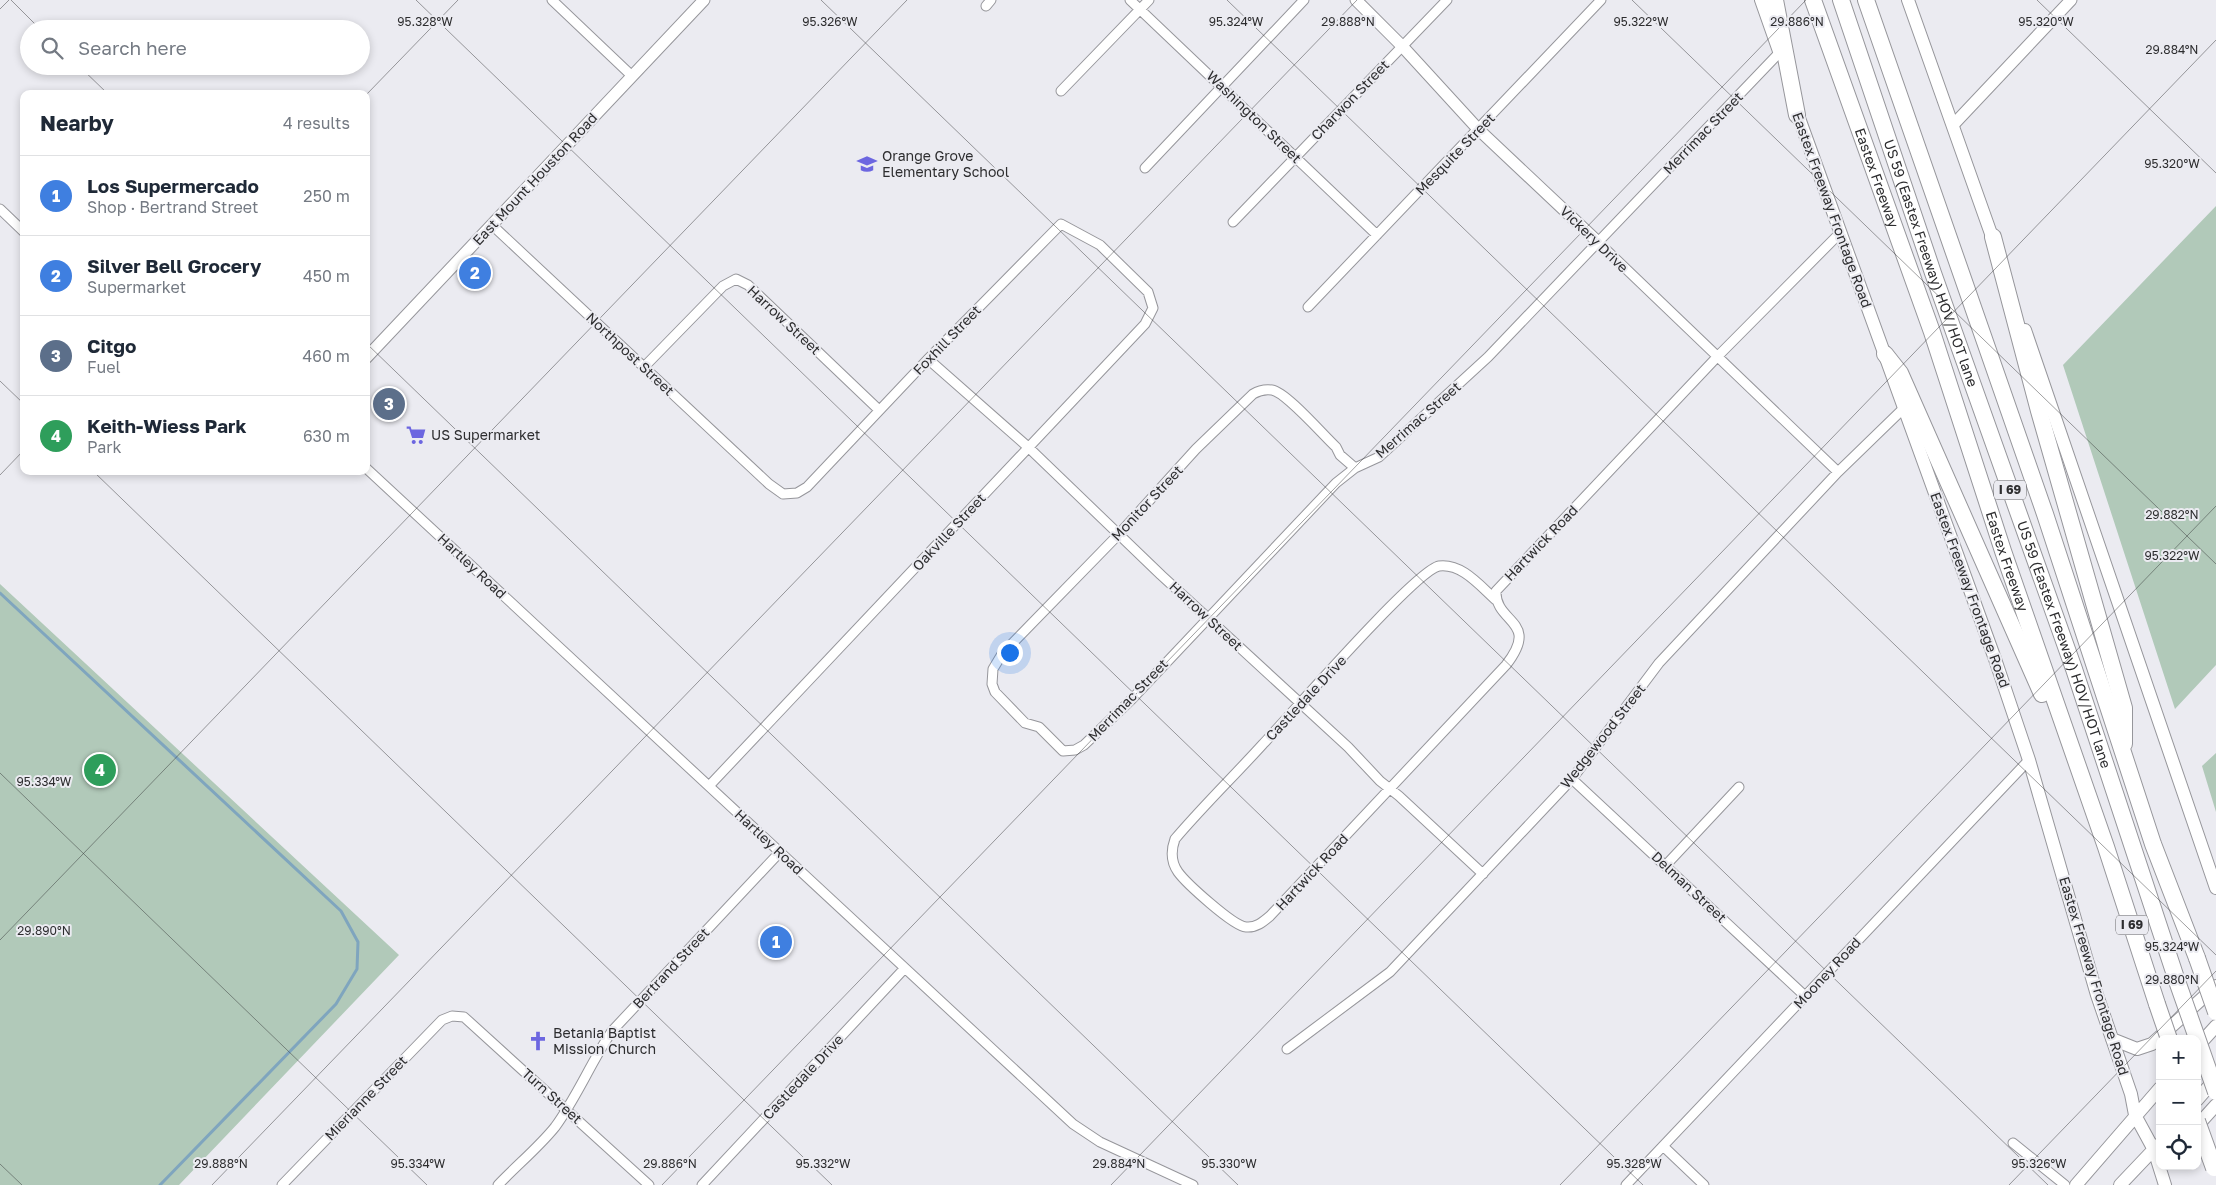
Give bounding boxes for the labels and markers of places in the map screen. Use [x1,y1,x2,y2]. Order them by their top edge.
place label: Orange Grove Elementary School [882,147,1009,180]
school or university icon: Orange Grove Elementary School [856,153,878,175]
pin: 2 [459,254,491,292]
pin: 3 [373,385,405,423]
supermarket icon: US Supermarket [405,424,427,446]
place label: US Supermarket [431,426,540,443]
pin: 4 [84,751,116,789]
pin: 1 [760,923,792,961]
place label: Betania Baptist Mission Church [553,1024,656,1057]
church icon: Betania Baptist Mission Church [527,1030,549,1052]

